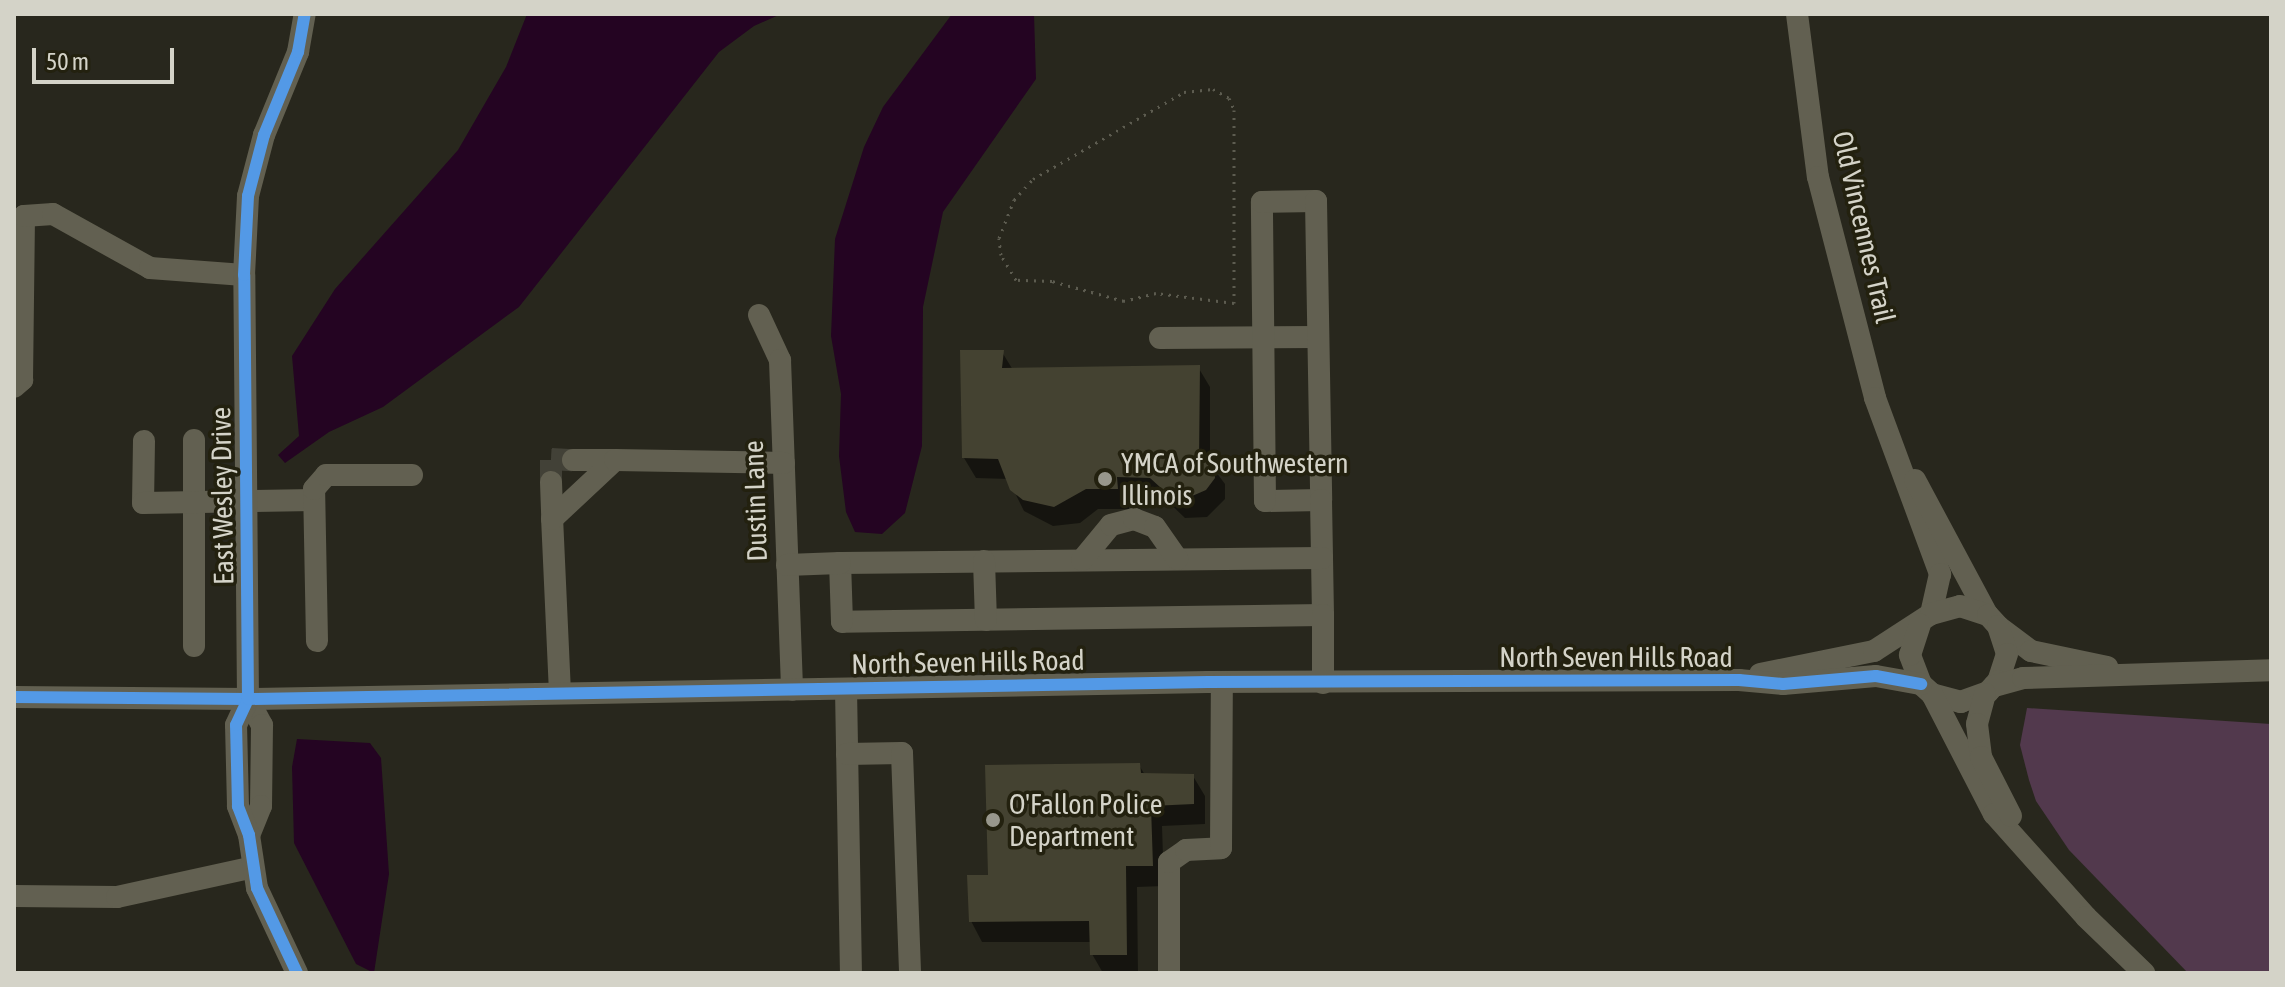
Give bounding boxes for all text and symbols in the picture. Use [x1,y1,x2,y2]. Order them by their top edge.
scale bar [36,32,178,82]
text: 50 m [46,48,89,75]
street label: Old Vincennes Trail [1826,128,1902,326]
street label: East Wesley Drive [204,407,240,585]
street label: Dustin Lane [736,440,774,562]
place label: YMCA of Southwestern Illinois [1121,446,1349,512]
marker: YMCA of Southwestern Illinois [1096,470,1114,488]
street label: North Seven Hills Road [1499,640,1733,674]
street label: North Seven Hills Road [851,643,1085,681]
place label: O'Fallon Police Department [1009,787,1162,853]
marker: O'Fallon Police Department [984,811,1002,829]

